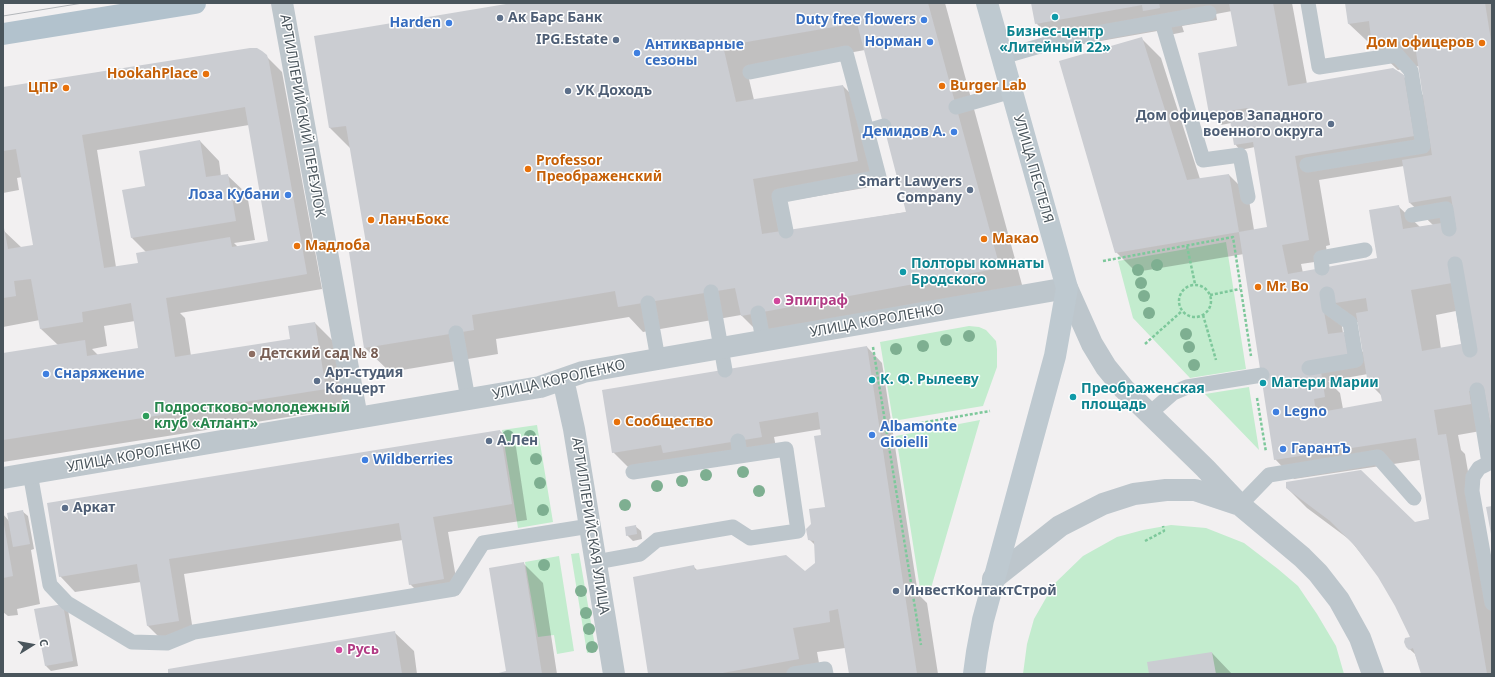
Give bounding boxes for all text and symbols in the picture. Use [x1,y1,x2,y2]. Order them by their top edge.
place label: Ак Барс Банк [508,10,602,26]
place label: Duty free flowers [795,12,916,28]
marker: Бизнес-центр «Литейный 22» [1050,12,1060,22]
street label: АРТИЛЛЕРИЙСКИЙ ПЕРЕУЛОК [276,13,328,219]
marker: Ак Барс Банк [495,13,505,23]
place label: Harden [390,15,441,31]
marker: Duty free flowers [919,15,929,25]
marker: Harden [444,18,454,28]
place label: Бизнес-центр «Литейный 22» [999,24,1111,56]
place label: IPG.Estate [536,32,608,48]
place label: Норман [864,34,922,50]
marker: IPG.Estate [611,35,621,45]
place label: Дом офицеров [1366,35,1474,51]
place label: Антикварные сезоны [645,37,744,70]
marker: Норман [925,37,935,47]
marker: Дом офицеров [1477,38,1487,48]
marker: Антикварные сезоны [632,48,642,58]
place label: HookahPlace [107,66,198,82]
marker: HookahPlace [201,69,211,79]
place label: Burger Lab [950,78,1027,94]
place label: ЦПР [28,80,58,96]
marker: Burger Lab [937,81,947,91]
marker: ЦПР [61,83,71,93]
place label: УК Доходъ [576,83,652,99]
marker: УК Доходъ [563,86,573,96]
place label: Дом офицеров Западного военного округа [1136,108,1323,140]
street label: УЛИЦА ПЕСТЕЛЯ [1009,113,1057,225]
marker: Дом офицеров Западного военного округа [1326,119,1336,129]
place label: Демидов А. [863,124,946,140]
marker: Демидов А. [949,127,959,137]
place label: Professor Преображенский [536,153,662,186]
marker: Professor Преображенский [523,164,533,174]
place label: Smart Lawyers Company [858,174,962,206]
marker: Smart Lawyers Company [965,185,975,195]
place label: Лоза Кубани [189,187,280,203]
marker: Лоза Кубани [283,190,293,200]
place label: ЛанчБокс [379,212,449,228]
marker: ЛанчБокс [366,215,376,225]
place label: Макао [992,231,1039,247]
marker: Макао [979,234,989,244]
place label: Мадлоба [305,238,370,254]
marker: Мадлоба [292,241,302,251]
place label: Полторы комнаты Бродского [911,256,1044,288]
marker: Полторы комнаты Бродского [898,267,908,277]
place label: Mr. Bo [1266,279,1309,295]
marker: Mr. Bo [1253,282,1263,292]
place label: Эпиграф [785,293,848,309]
marker: Эпиграф [772,296,782,306]
street label: УЛИЦА КОРОЛЕНКО [809,301,945,341]
place label: Детский сад № 8 [260,346,379,362]
marker: Детский сад № 8 [247,349,257,359]
street label: УЛИЦА КОРОЛЕНКО [491,357,627,403]
place label: Арт-студия Концерт [325,365,403,398]
place label: Снаряжение [54,366,145,382]
marker: Снаряжение [41,369,51,379]
place label: К. Ф. Рылееву [880,372,979,388]
marker: К. Ф. Рылееву [867,375,877,385]
place label: Матери Марии [1271,375,1379,391]
marker: Арт-студия Концерт [312,376,322,386]
marker: Матери Марии [1258,378,1268,388]
place label: Преображенская площадь [1081,381,1205,414]
marker: Преображенская площадь [1068,392,1078,402]
place label: Подростково-молодежный клуб «Атлант» [154,400,350,432]
place label: Legno [1284,404,1327,420]
marker: Legno [1271,407,1281,417]
marker: Подростково-молодежный клуб «Атлант» [141,411,151,421]
place label: Сообщество [625,414,713,430]
marker: Сообщество [612,417,622,427]
place label: Albamonte Gioielli [880,419,957,452]
marker: Albamonte Gioielli [867,430,877,440]
place label: А.Лен [497,433,538,449]
street label: УЛИЦА КОРОЛЕНКО [66,436,202,476]
marker: А.Лен [484,436,494,446]
street label: АРТИЛЛЕРИЙСКАЯ УЛИЦА [568,436,612,616]
place label: ГарантЪ [1291,441,1351,457]
marker: ГарантЪ [1278,444,1288,454]
place label: Wildberries [373,452,453,468]
marker: Wildberries [360,455,370,465]
place label: Аркат [73,500,115,516]
marker: Аркат [60,503,70,513]
place label: ИнвестКонтактСтрой [904,583,1057,599]
marker: ИнвестКонтактСтрой [891,586,901,596]
north arrow [12,625,52,665]
text: С [36,638,52,648]
place label: Русь [347,642,379,658]
marker: Русь [334,645,344,655]

